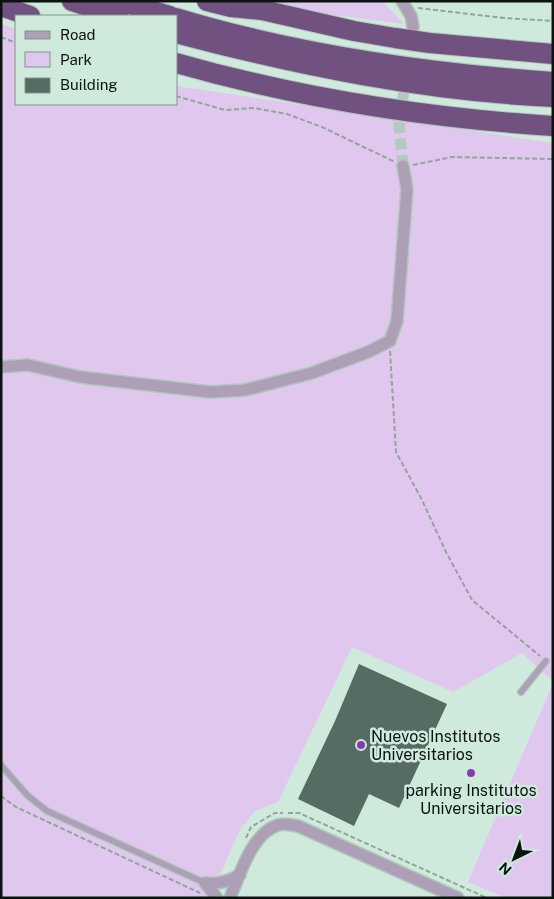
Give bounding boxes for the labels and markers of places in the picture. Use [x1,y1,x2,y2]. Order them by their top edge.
place label: Nuevos Institutos Universitarios [371,727,500,764]
marker: Nuevos Institutos Universitarios [355,739,367,751]
marker: parking Institutos Universitarios [465,767,477,779]
place label: parking Institutos Universitarios [406,781,536,818]

